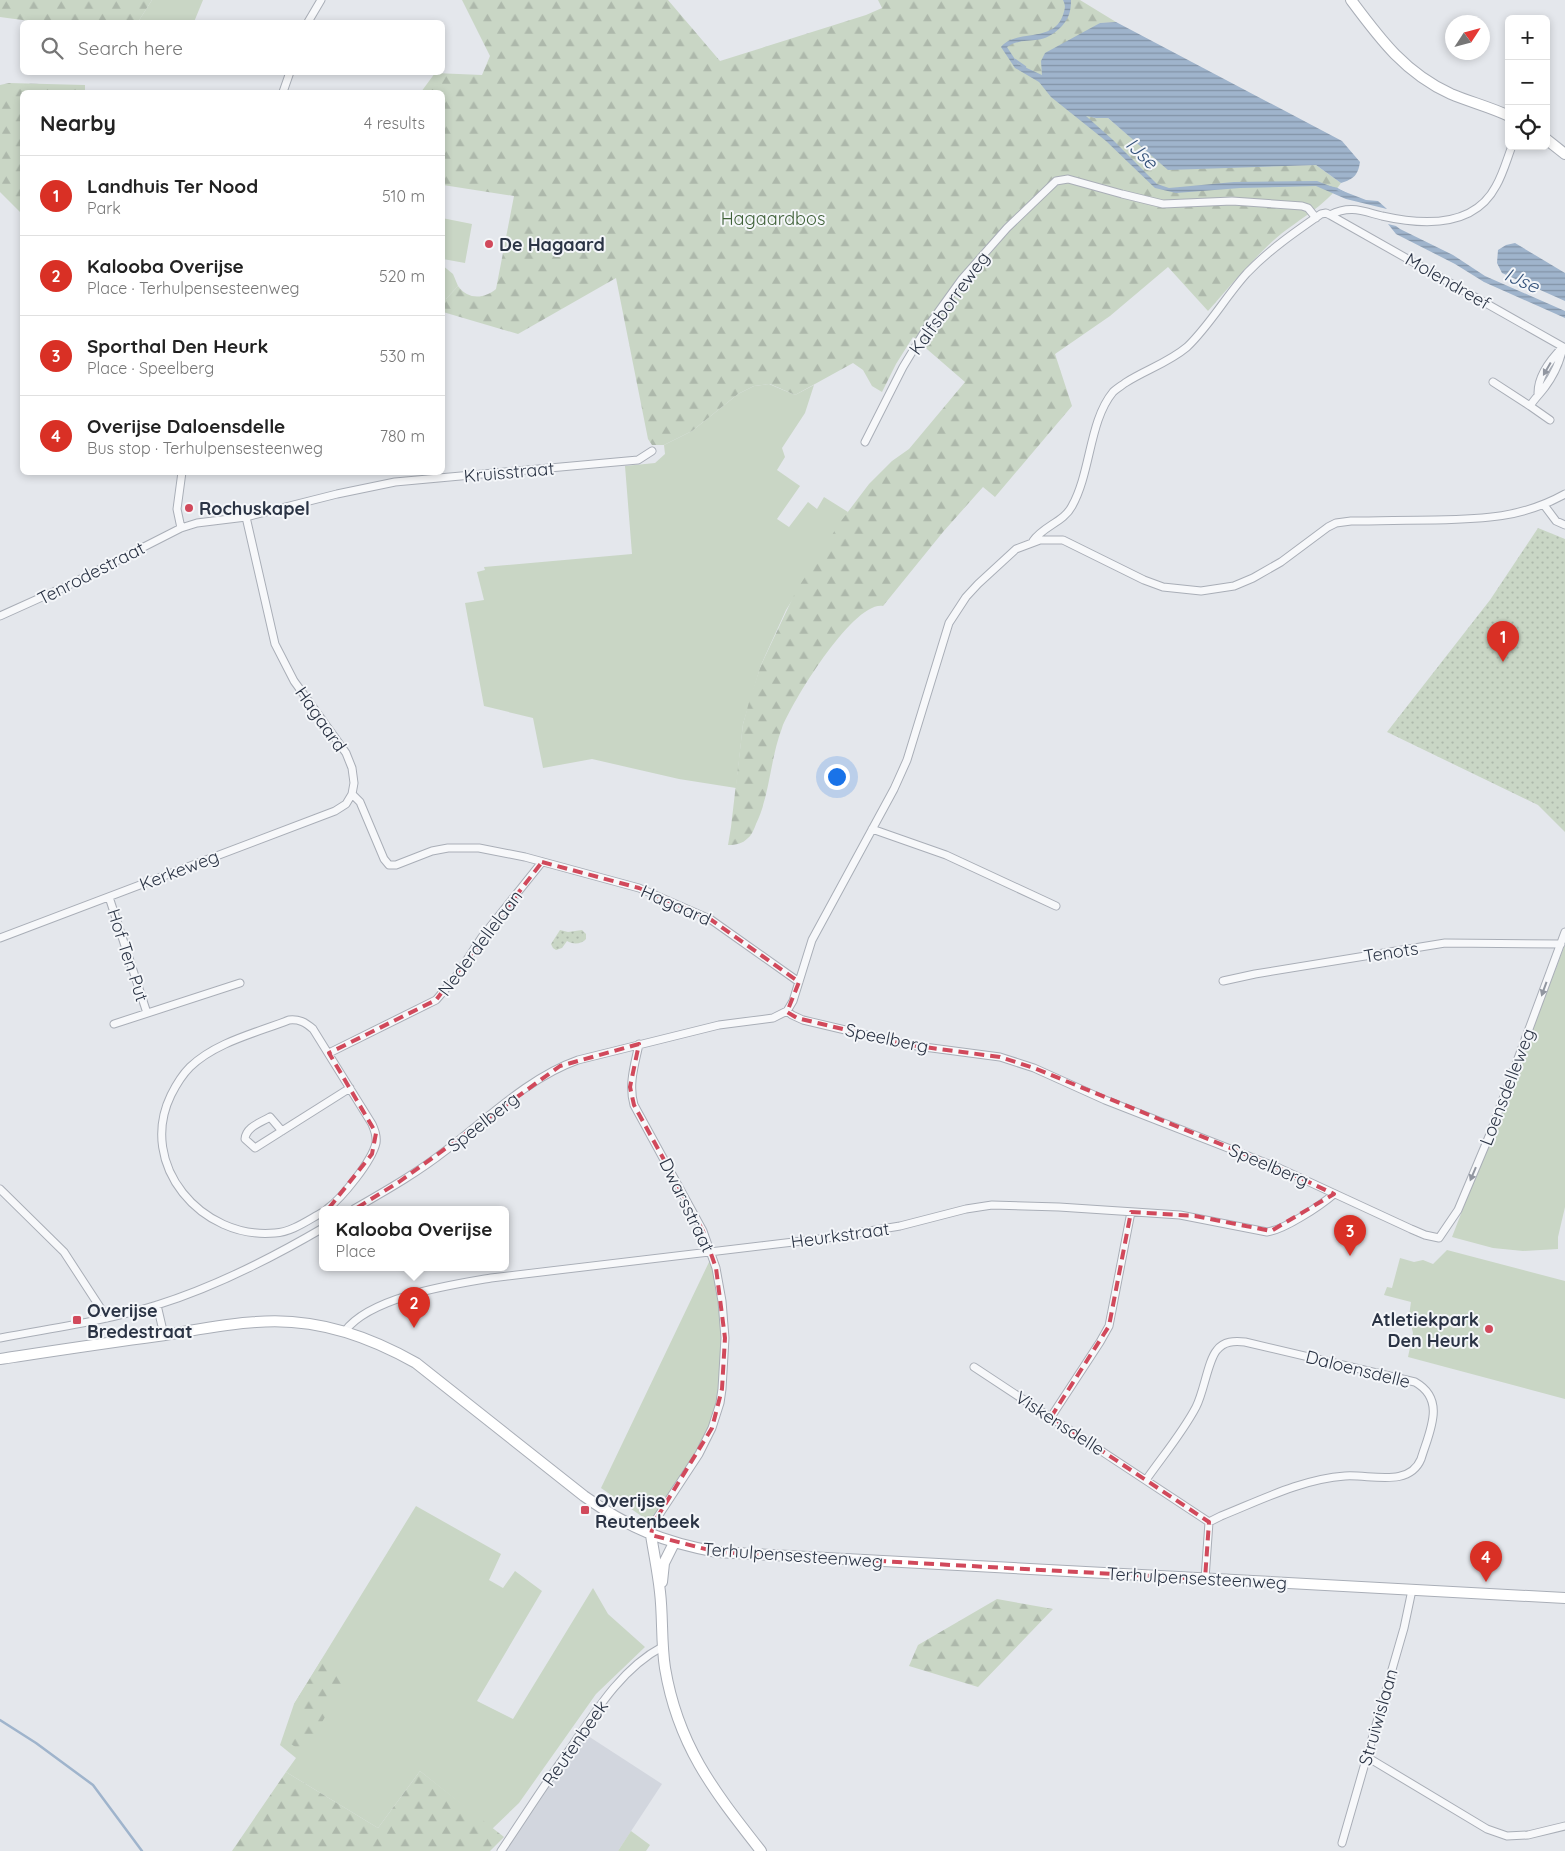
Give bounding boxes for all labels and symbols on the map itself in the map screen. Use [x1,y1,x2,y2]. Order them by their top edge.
north arrow [1445,15,1490,60]
water label: IJse [1121,132,1164,175]
park label: Hagaardbos [721,207,825,230]
place label: De Hagaard [499,233,605,256]
marker: De Hagaard [483,238,495,250]
street label: Kalfsborreweg [904,247,994,359]
street label: Molendreef [1401,247,1495,315]
water label: IJse [1501,262,1544,299]
one-way arrow [1542,362,1551,375]
street label: Kruisstraat [463,457,555,487]
place label: Rochuskapel [199,497,310,520]
marker: Rochuskapel [183,502,195,514]
street label: Tenrodestraat [34,536,148,610]
pin: 1 [1487,621,1519,662]
street label: Hagaard [290,682,352,756]
your location [824,764,850,790]
street label: Kerkeweg [136,844,222,896]
street label: Hagaard [637,879,715,931]
street label: Nederdellelaan [433,885,527,1001]
street label: Hof Ten Put [102,906,154,1004]
street label: Tenots [1362,936,1420,968]
one-way arrow [1540,982,1548,997]
street label: Speelberg [843,1018,931,1058]
street label: Loensdelleweg [1474,1025,1540,1149]
street label: Speelberg [443,1087,523,1157]
street label: Speelberg [1226,1138,1312,1192]
street label: Dwarsstraat [654,1154,720,1256]
one-way arrow [1469,1167,1477,1181]
pin: 3 [1334,1215,1366,1256]
street label: Heurkstraat [789,1217,891,1253]
pin: 2 [398,1287,430,1328]
place label: Overijse Bredestraat [87,1299,193,1343]
place label: Atletiekpark Den Heurk [1372,1308,1479,1352]
marker: Overijse Bredestraat [71,1314,83,1326]
marker: Atletiekpark Den Heurk [1483,1323,1495,1335]
street label: Daloensdelle [1303,1345,1413,1393]
street label: Viskensdelle [1011,1386,1109,1460]
place label: Overijse Reutenbeek [595,1489,700,1533]
marker: Overijse Reutenbeek [579,1504,591,1516]
street label: Terhulpensesteenweg [702,1537,884,1573]
pin: 4 [1470,1541,1502,1582]
street label: Terhulpensesteenweg [1106,1562,1288,1594]
street label: Struiwislaan [1353,1666,1403,1768]
street label: Reutenbeek [537,1696,613,1790]

